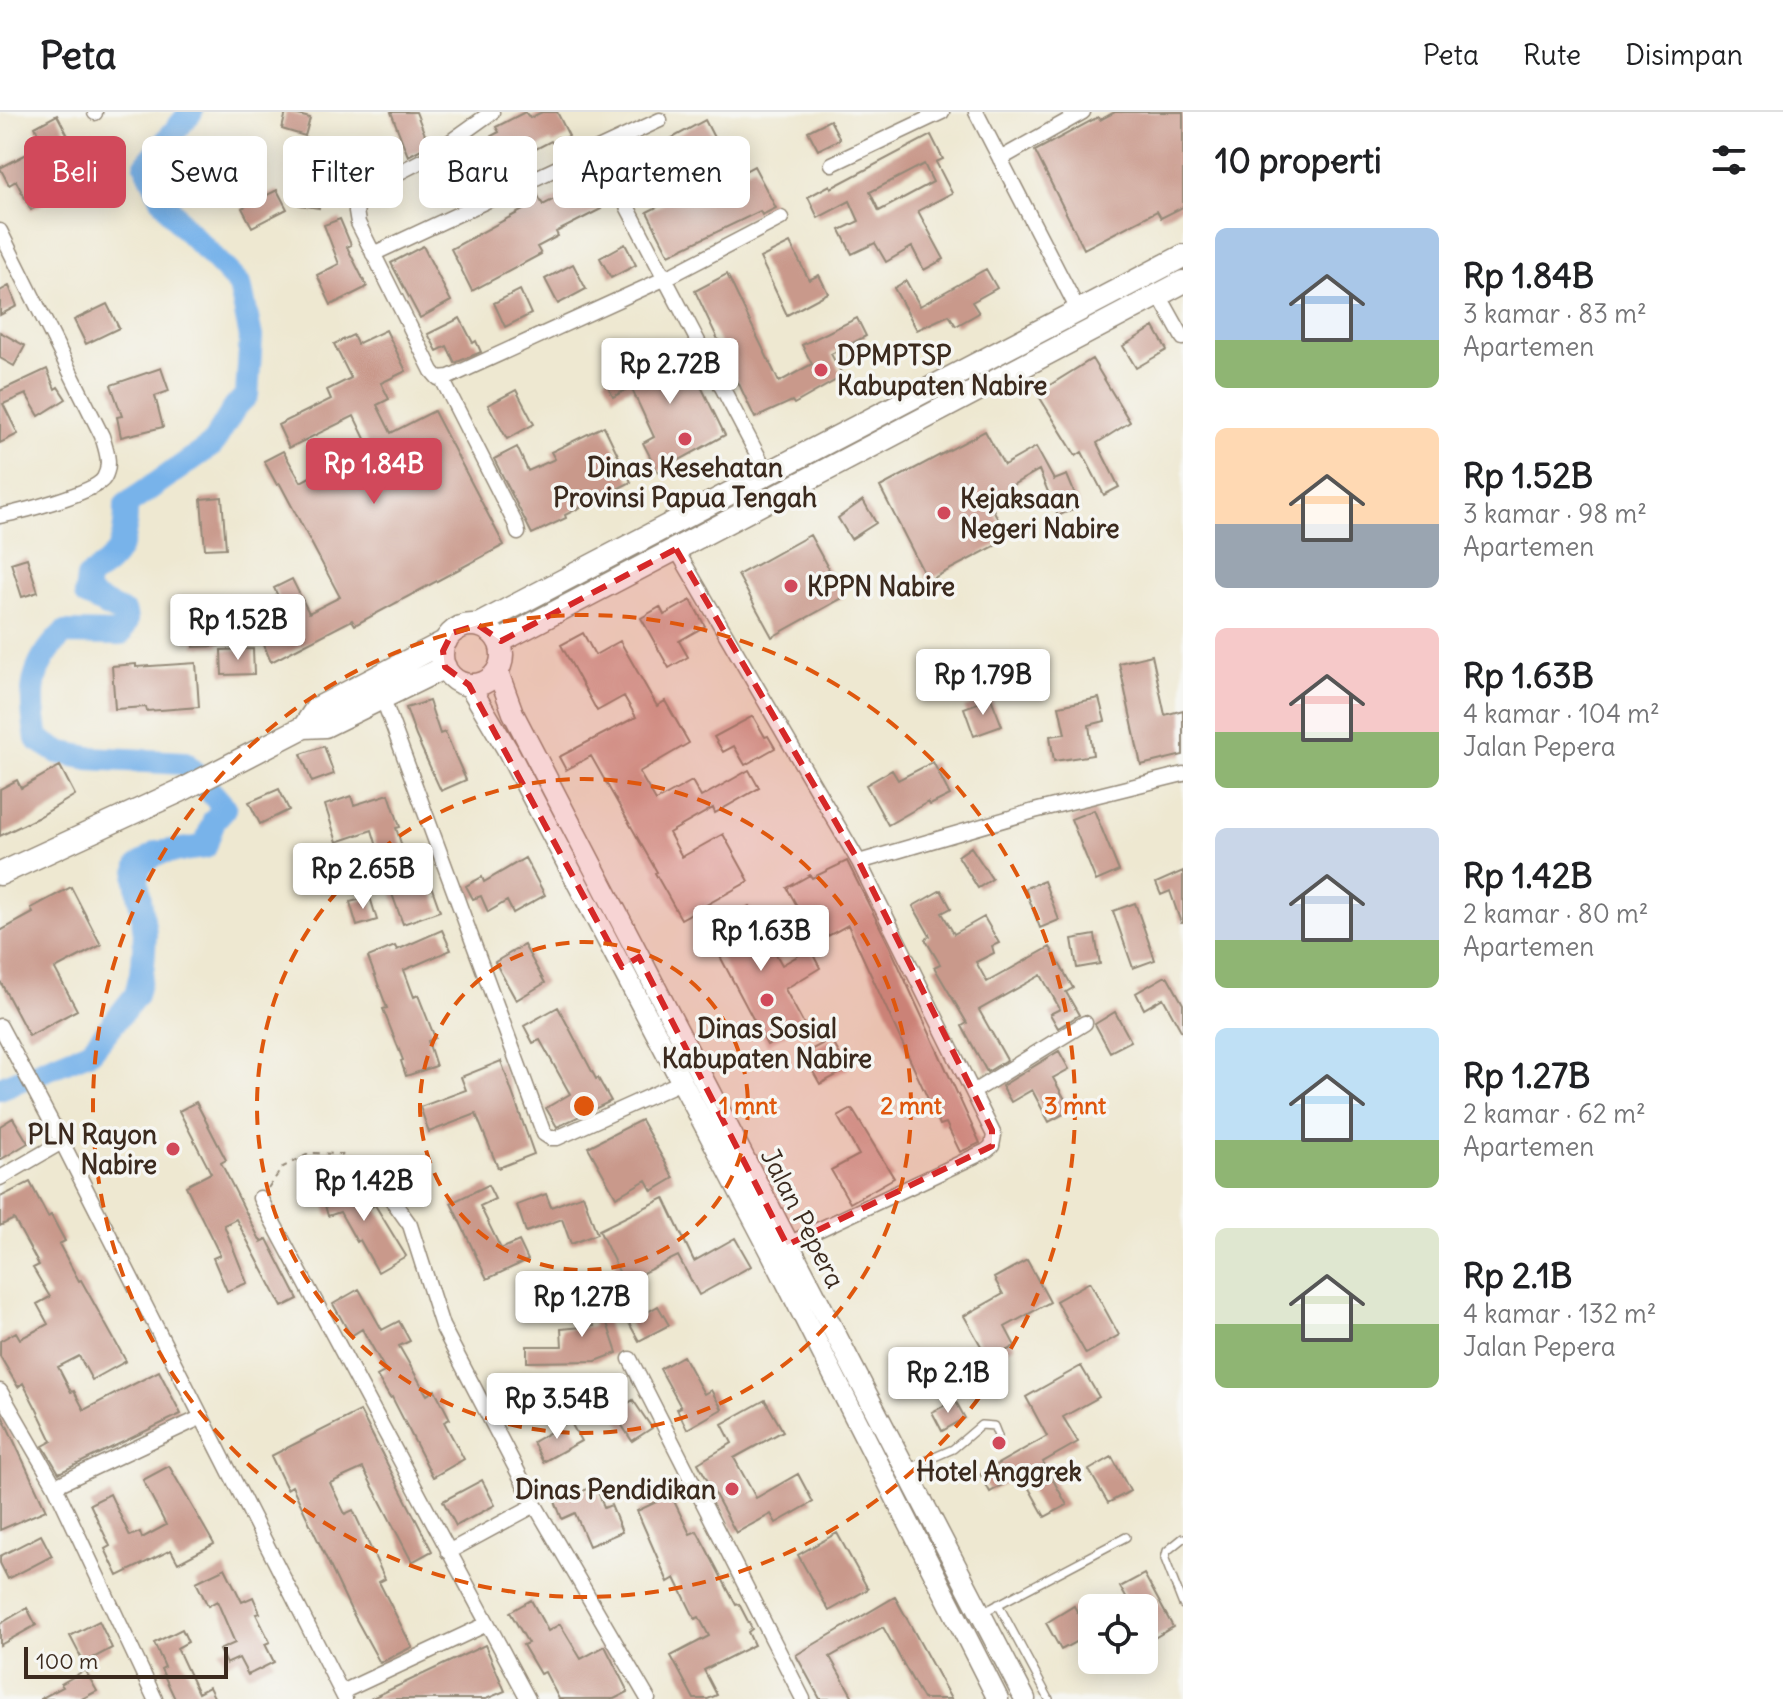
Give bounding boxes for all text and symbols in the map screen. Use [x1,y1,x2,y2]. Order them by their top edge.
text: Peta [40,32,116,79]
text: Peta [1423,37,1479,73]
text: Rute [1523,37,1581,73]
text: Disimpan [1625,37,1743,73]
chip: Beli [24,136,126,208]
chip: Sewa [142,136,267,208]
chip: Filter [283,136,403,208]
chip: Baru [419,136,537,208]
chip: Apartemen [553,136,750,208]
icon: filters [1707,138,1751,182]
text: 10 properti [1215,139,1382,182]
text: Rp 1.84B [1463,254,1594,297]
icon: home [1279,260,1375,356]
text: 3 kamar · 83 m² [1463,297,1647,330]
text: Apartemen [1463,330,1594,363]
pin: Rp 2.72B [587,338,753,406]
place label: DPMPTSP Kabupaten Nabire [837,339,1047,402]
text: Rp 2.72B [619,347,721,380]
marker: DPMPTSP Kabupaten Nabire [812,361,830,379]
marker: Dinas Kesehatan Provinsi Papua Tengah [676,430,694,448]
pin: Rp 1.84B [291,438,457,506]
text: Rp 1.84B [324,447,424,480]
place label: Dinas Kesehatan Provinsi Papua Tengah [553,451,817,514]
text: Rp 1.52B [1463,454,1593,497]
icon: home [1279,460,1375,556]
place label: Kejaksaan Negeri Nabire [960,482,1120,545]
text: 3 kamar · 98 m² [1463,497,1647,530]
marker: Kejaksaan Negeri Nabire [935,504,953,522]
text: Apartemen [1463,530,1594,563]
place label: KPPN Nabire [807,570,955,603]
marker: KPPN Nabire [782,577,800,595]
pin: Rp 1.52B [155,594,321,662]
text: Rp 1.52B [188,603,288,636]
pin: Rp 1.79B [900,649,1066,717]
text: Rp 1.63B [1463,654,1594,697]
text: Rp 1.79B [934,658,1032,691]
icon: home [1279,660,1375,756]
text: 4 kamar · 104 m² [1463,697,1660,730]
text: Jalan Pepera [1463,730,1616,763]
pin: Rp 2.65B [280,843,446,911]
text: Rp 2.65B [311,852,415,885]
text: Rp 1.42B [1463,854,1593,897]
icon: home [1279,860,1375,956]
text: 2 kamar · 80 m² [1463,897,1649,930]
pin: Rp 1.63B [678,905,844,973]
text: Rp 1.63B [711,914,811,947]
text: Apartemen [1463,930,1594,963]
marker: Dinas Sosial Kabupaten Nabire [758,991,776,1009]
place label: Dinas Sosial Kabupaten Nabire [662,1012,872,1075]
text: Rp 1.27B [1463,1054,1590,1097]
icon: home [1279,1060,1375,1156]
text: 1 mnt [719,1090,778,1120]
text: 2 mnt [880,1090,943,1120]
text: 3 mnt [1044,1090,1107,1120]
centre of rings [570,1092,598,1120]
text: 2 kamar · 62 m² [1463,1097,1646,1130]
place label: PLN Rayon Nabire [28,1118,157,1181]
text: Apartemen [1463,1130,1594,1163]
marker: PLN Rayon Nabire [164,1140,182,1158]
street label: Jalan Pepera [754,1143,852,1293]
pin: Rp 1.42B [281,1155,447,1223]
text: Rp 1.42B [314,1164,414,1197]
text: Rp 2.1B [1463,1254,1572,1297]
icon: home [1279,1260,1375,1356]
pin: Rp 1.27B [499,1271,665,1339]
text: Rp 1.27B [533,1280,631,1313]
text: 4 kamar · 132 m² [1463,1297,1657,1330]
text: Jalan Pepera [1463,1330,1616,1363]
pin: Rp 2.1B [874,1347,1022,1415]
text: Rp 2.1B [906,1356,990,1389]
pin: Rp 3.54B [474,1373,640,1441]
text: Rp 3.54B [505,1382,609,1415]
marker: Hotel Anggrek [990,1434,1008,1452]
place label: Hotel Anggrek [916,1455,1082,1488]
place label: Dinas Pendidikan [515,1473,716,1506]
marker: Dinas Pendidikan [723,1480,741,1498]
map controls [1078,1594,1158,1674]
button: locate [1078,1594,1158,1674]
scale bar [24,1643,228,1679]
text: 100 m [36,1647,98,1675]

